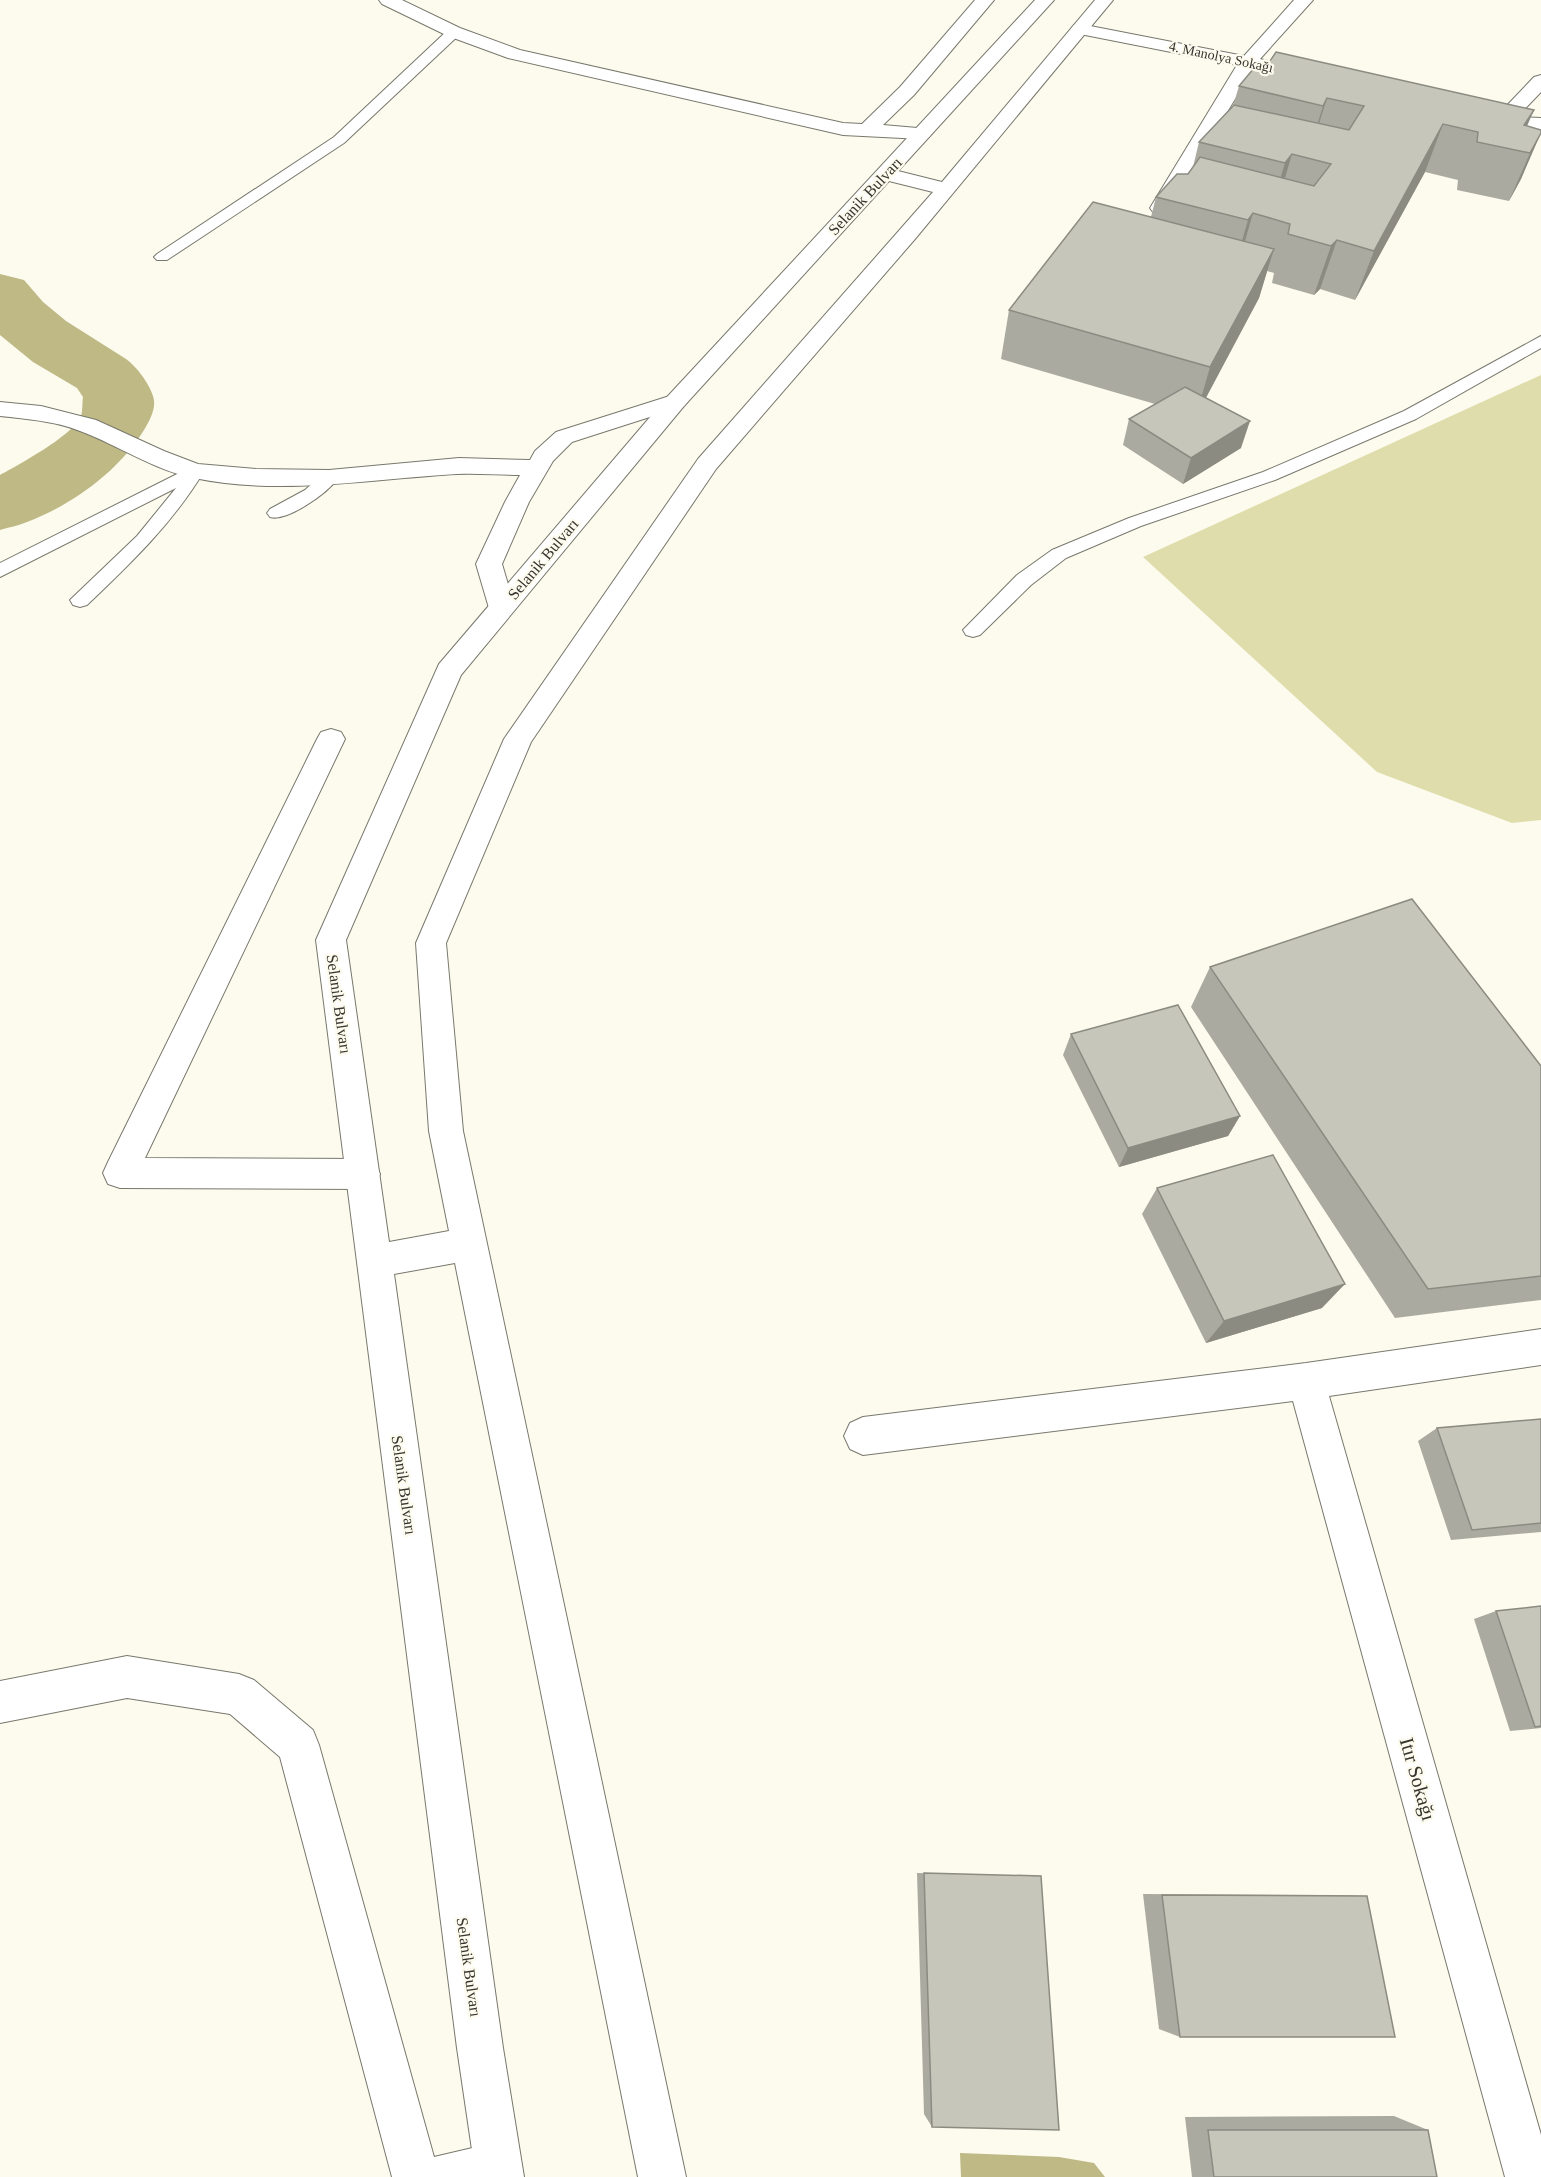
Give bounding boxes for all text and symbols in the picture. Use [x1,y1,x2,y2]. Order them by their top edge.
street label: 4. Manolya Sokağı [1168,39,1275,75]
street label: Selanik Bulvarı [825,153,906,238]
street label: Selanik Bulvarı [504,515,582,603]
street label: Selanik Bulvarı [324,953,354,1055]
street label: Selanik Bulvarı [389,1434,419,1536]
street label: Itır Sokağı [1395,1735,1440,1824]
street label: Selanik Bulvarı [454,1916,484,2018]

